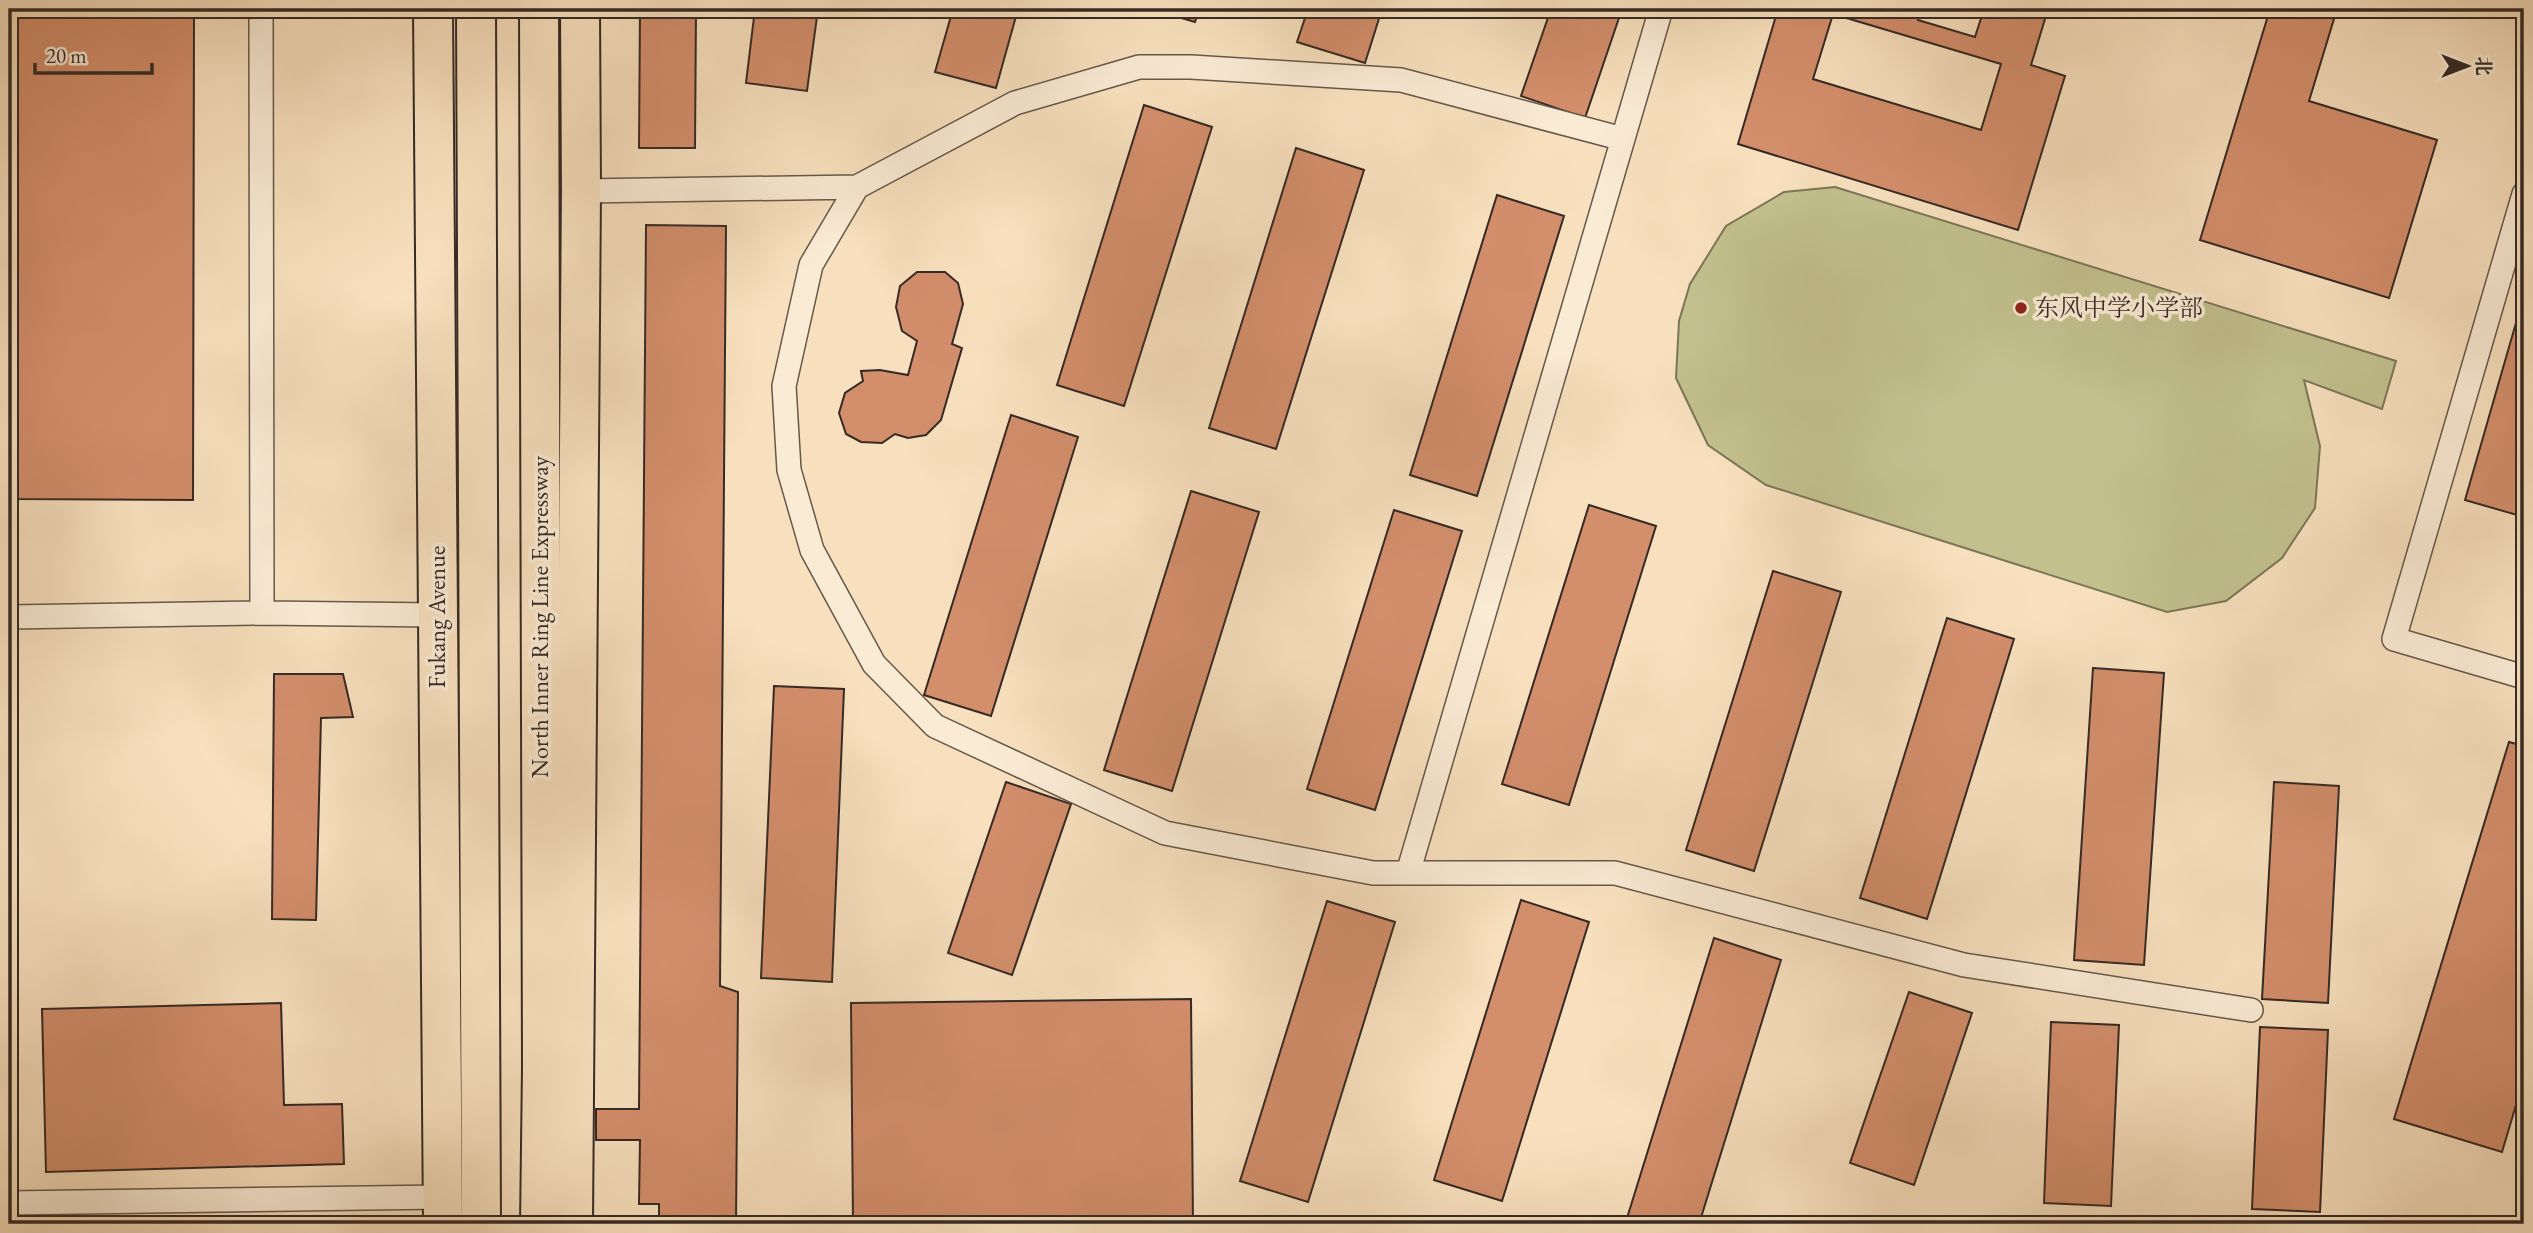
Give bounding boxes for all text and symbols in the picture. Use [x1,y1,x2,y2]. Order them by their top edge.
scale bar [35,32,152,76]
north arrow [2432,32,2502,102]
text: 20 m [46,42,87,69]
text: 北 [2471,56,2496,76]
place label: 东风中学小学部 [2035,292,2203,323]
marker: 东风中学小学部 [2013,300,2029,316]
street label: North Inner Ring Line Expressway [524,455,555,778]
street label: Fukang Avenue [421,546,452,688]

